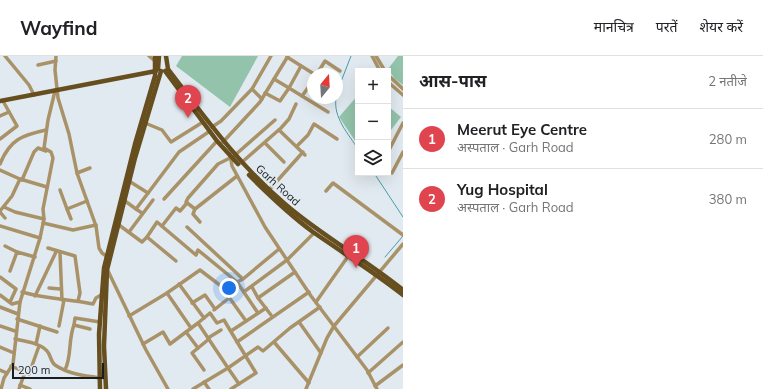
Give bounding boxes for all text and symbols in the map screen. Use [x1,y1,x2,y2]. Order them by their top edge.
text: Wayfind [20,16,97,40]
text: मानचित्र [594,18,634,36]
text: परतें [656,18,678,36]
text: शेयर करें [700,18,743,36]
north arrow [307,68,343,104]
map controls [355,68,391,176]
button: + [355,68,391,104]
text: आस-पास [419,70,486,91]
text: 2 नतीजे [708,73,747,89]
pin: 2 [175,85,201,118]
button: − [355,104,391,140]
text: Meerut Eye Centre [457,120,587,139]
text: 1 [428,131,436,147]
text: 280 m [709,131,747,147]
text: अस्पताल · Garh Road [457,139,574,155]
button: layers [355,140,391,176]
street label: Garh Road [253,161,303,209]
text: Yug Hospital [457,180,548,199]
text: 2 [428,191,436,207]
text: 380 m [709,191,747,207]
text: अस्पताल · Garh Road [457,199,574,215]
pin: 1 [343,235,369,268]
your location [219,278,239,298]
scale bar [12,361,104,380]
text: 200 m [18,363,50,377]

